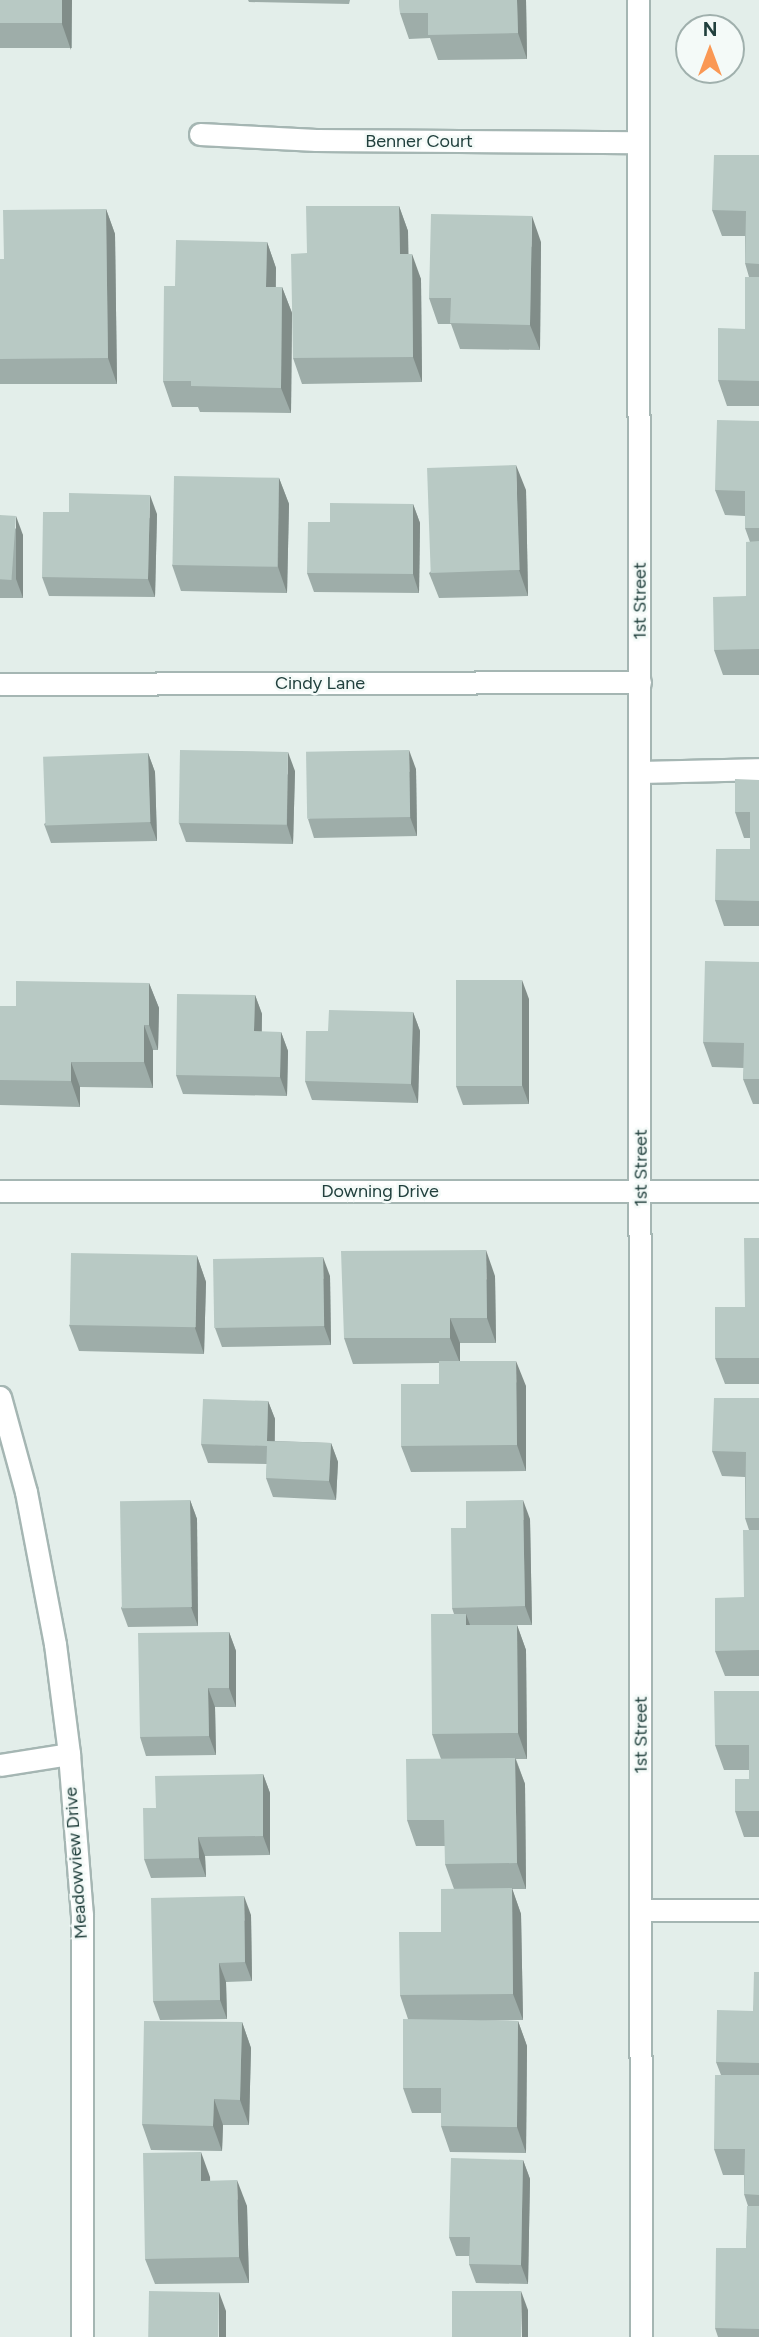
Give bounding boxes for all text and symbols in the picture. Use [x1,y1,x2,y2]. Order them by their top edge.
north arrow [675,14,745,84]
text: N [703,18,717,41]
street label: Benner Court [365,130,473,152]
street label: 1st Street [629,562,651,640]
street label: Cindy Lane [275,672,365,694]
street label: 1st Street [630,1129,652,1207]
street label: Downing Drive [321,1180,439,1202]
street label: 1st Street [630,1696,652,1774]
street label: Meadowview Drive [60,1786,92,1940]

